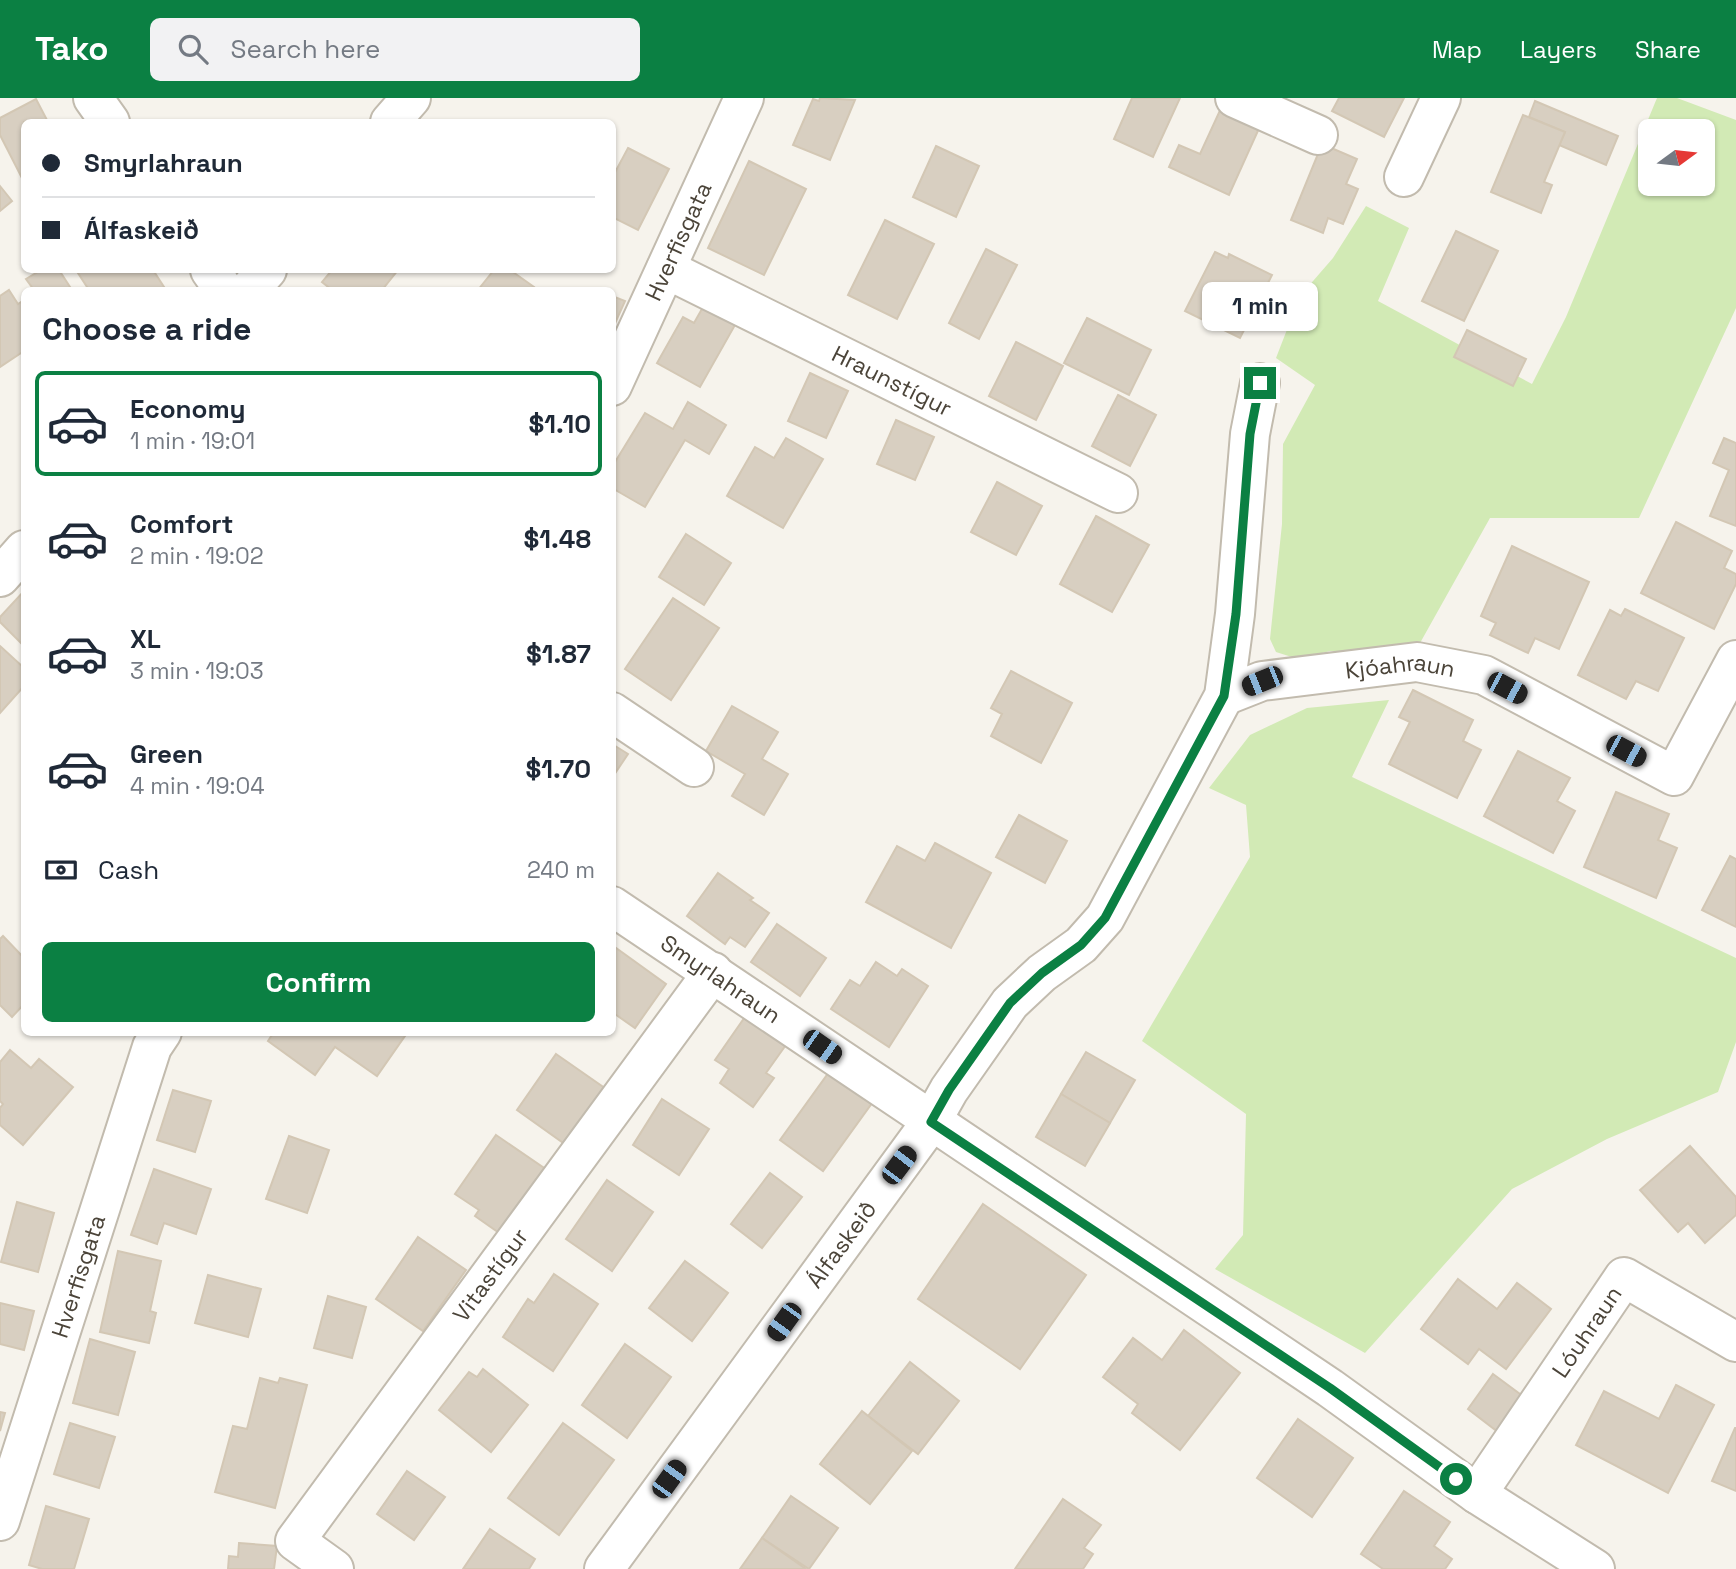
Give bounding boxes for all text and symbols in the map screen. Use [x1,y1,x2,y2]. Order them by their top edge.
search box [150,18,640,81]
text: Tako [35,28,108,70]
icon: search [174,30,212,68]
text: Search here [230,32,380,66]
text: Map [1432,34,1482,65]
text: Layers [1520,34,1597,65]
text: Share [1635,34,1701,65]
north arrow [1638,119,1715,196]
map controls [1638,119,1715,196]
text: Smyrlahraun [84,146,243,180]
street label: Hverfisgata [638,177,718,306]
text: Álfaskeið [84,213,199,247]
callout: 1 min [1202,282,1318,330]
text: 1 min [1232,291,1288,321]
text: Choose a ride [42,309,252,349]
street label: Hraunstígur [827,339,957,423]
route end [1244,367,1276,399]
icon: car [46,392,109,455]
text: Economy [130,392,246,426]
text: $1.10 [528,407,591,441]
text: 1 min · 19:01 [130,426,255,456]
icon: car [46,507,109,570]
text: Comfort [130,507,233,541]
text: $1.48 [524,522,591,556]
text: 2 min · 19:02 [130,541,264,571]
icon: car [46,622,109,685]
text: XL [130,622,161,656]
text: $1.87 [526,637,591,671]
street label: Kjóahraun [1343,647,1457,686]
text: 3 min · 19:03 [130,656,264,686]
car [1239,663,1286,699]
car [1484,669,1531,707]
car [1603,732,1650,770]
icon: car [46,737,109,800]
text: Green [130,737,203,771]
text: $1.70 [525,752,591,786]
text: 4 min · 19:04 [130,771,265,801]
icon: cash [42,851,80,889]
text: Cash [98,853,159,887]
text: 240 m [527,855,595,885]
street label: Smyrlahraun [655,928,787,1030]
button: Confirm [42,942,595,1022]
car [799,1026,846,1068]
car [878,1142,921,1188]
street label: Álfaskeið [800,1195,883,1294]
street label: Hverfisgata [45,1211,112,1342]
street label: Vitastígur [446,1222,535,1328]
street label: Lóuhraun [1545,1280,1629,1383]
car [764,1299,805,1345]
car [649,1456,690,1502]
route start [1440,1463,1472,1495]

